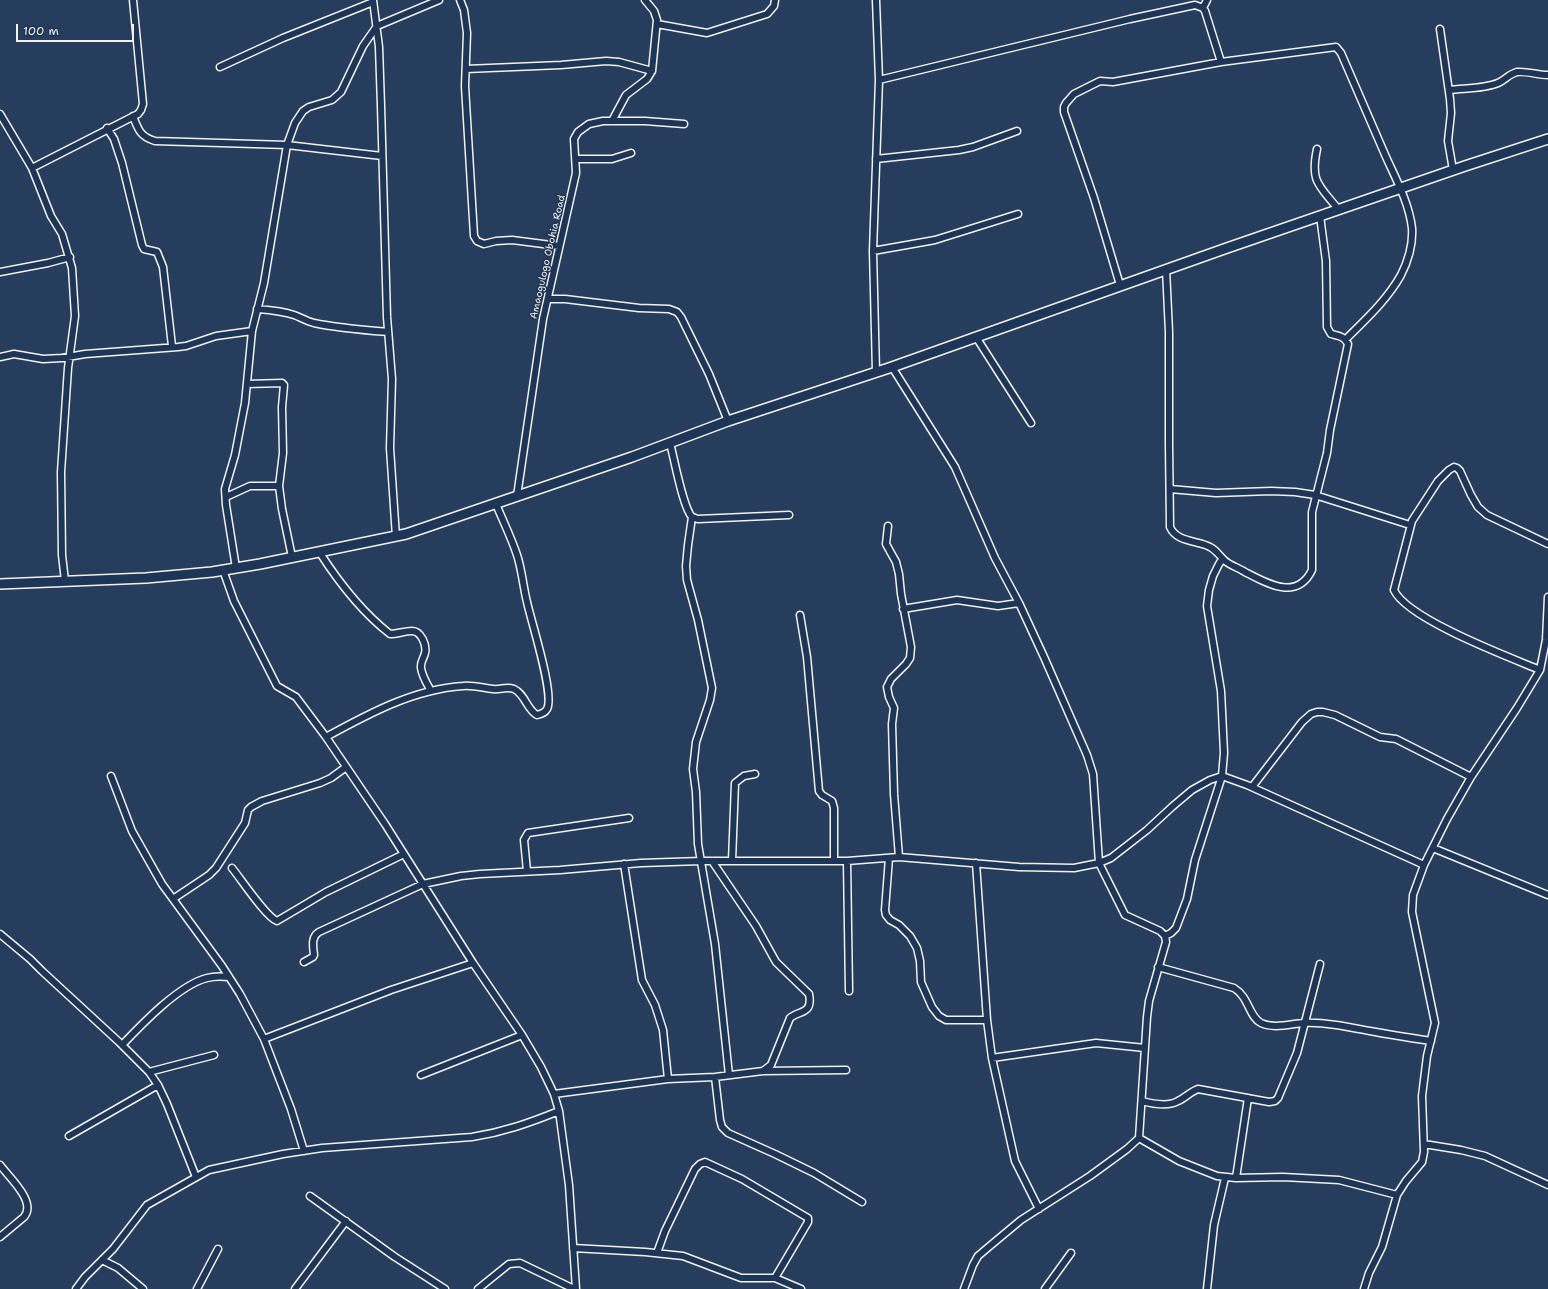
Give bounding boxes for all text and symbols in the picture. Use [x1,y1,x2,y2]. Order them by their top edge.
scale bar [18,16,136,42]
text: 100 m [23,23,59,39]
street label: Amaogulogo Obohia Road [528,194,568,320]

